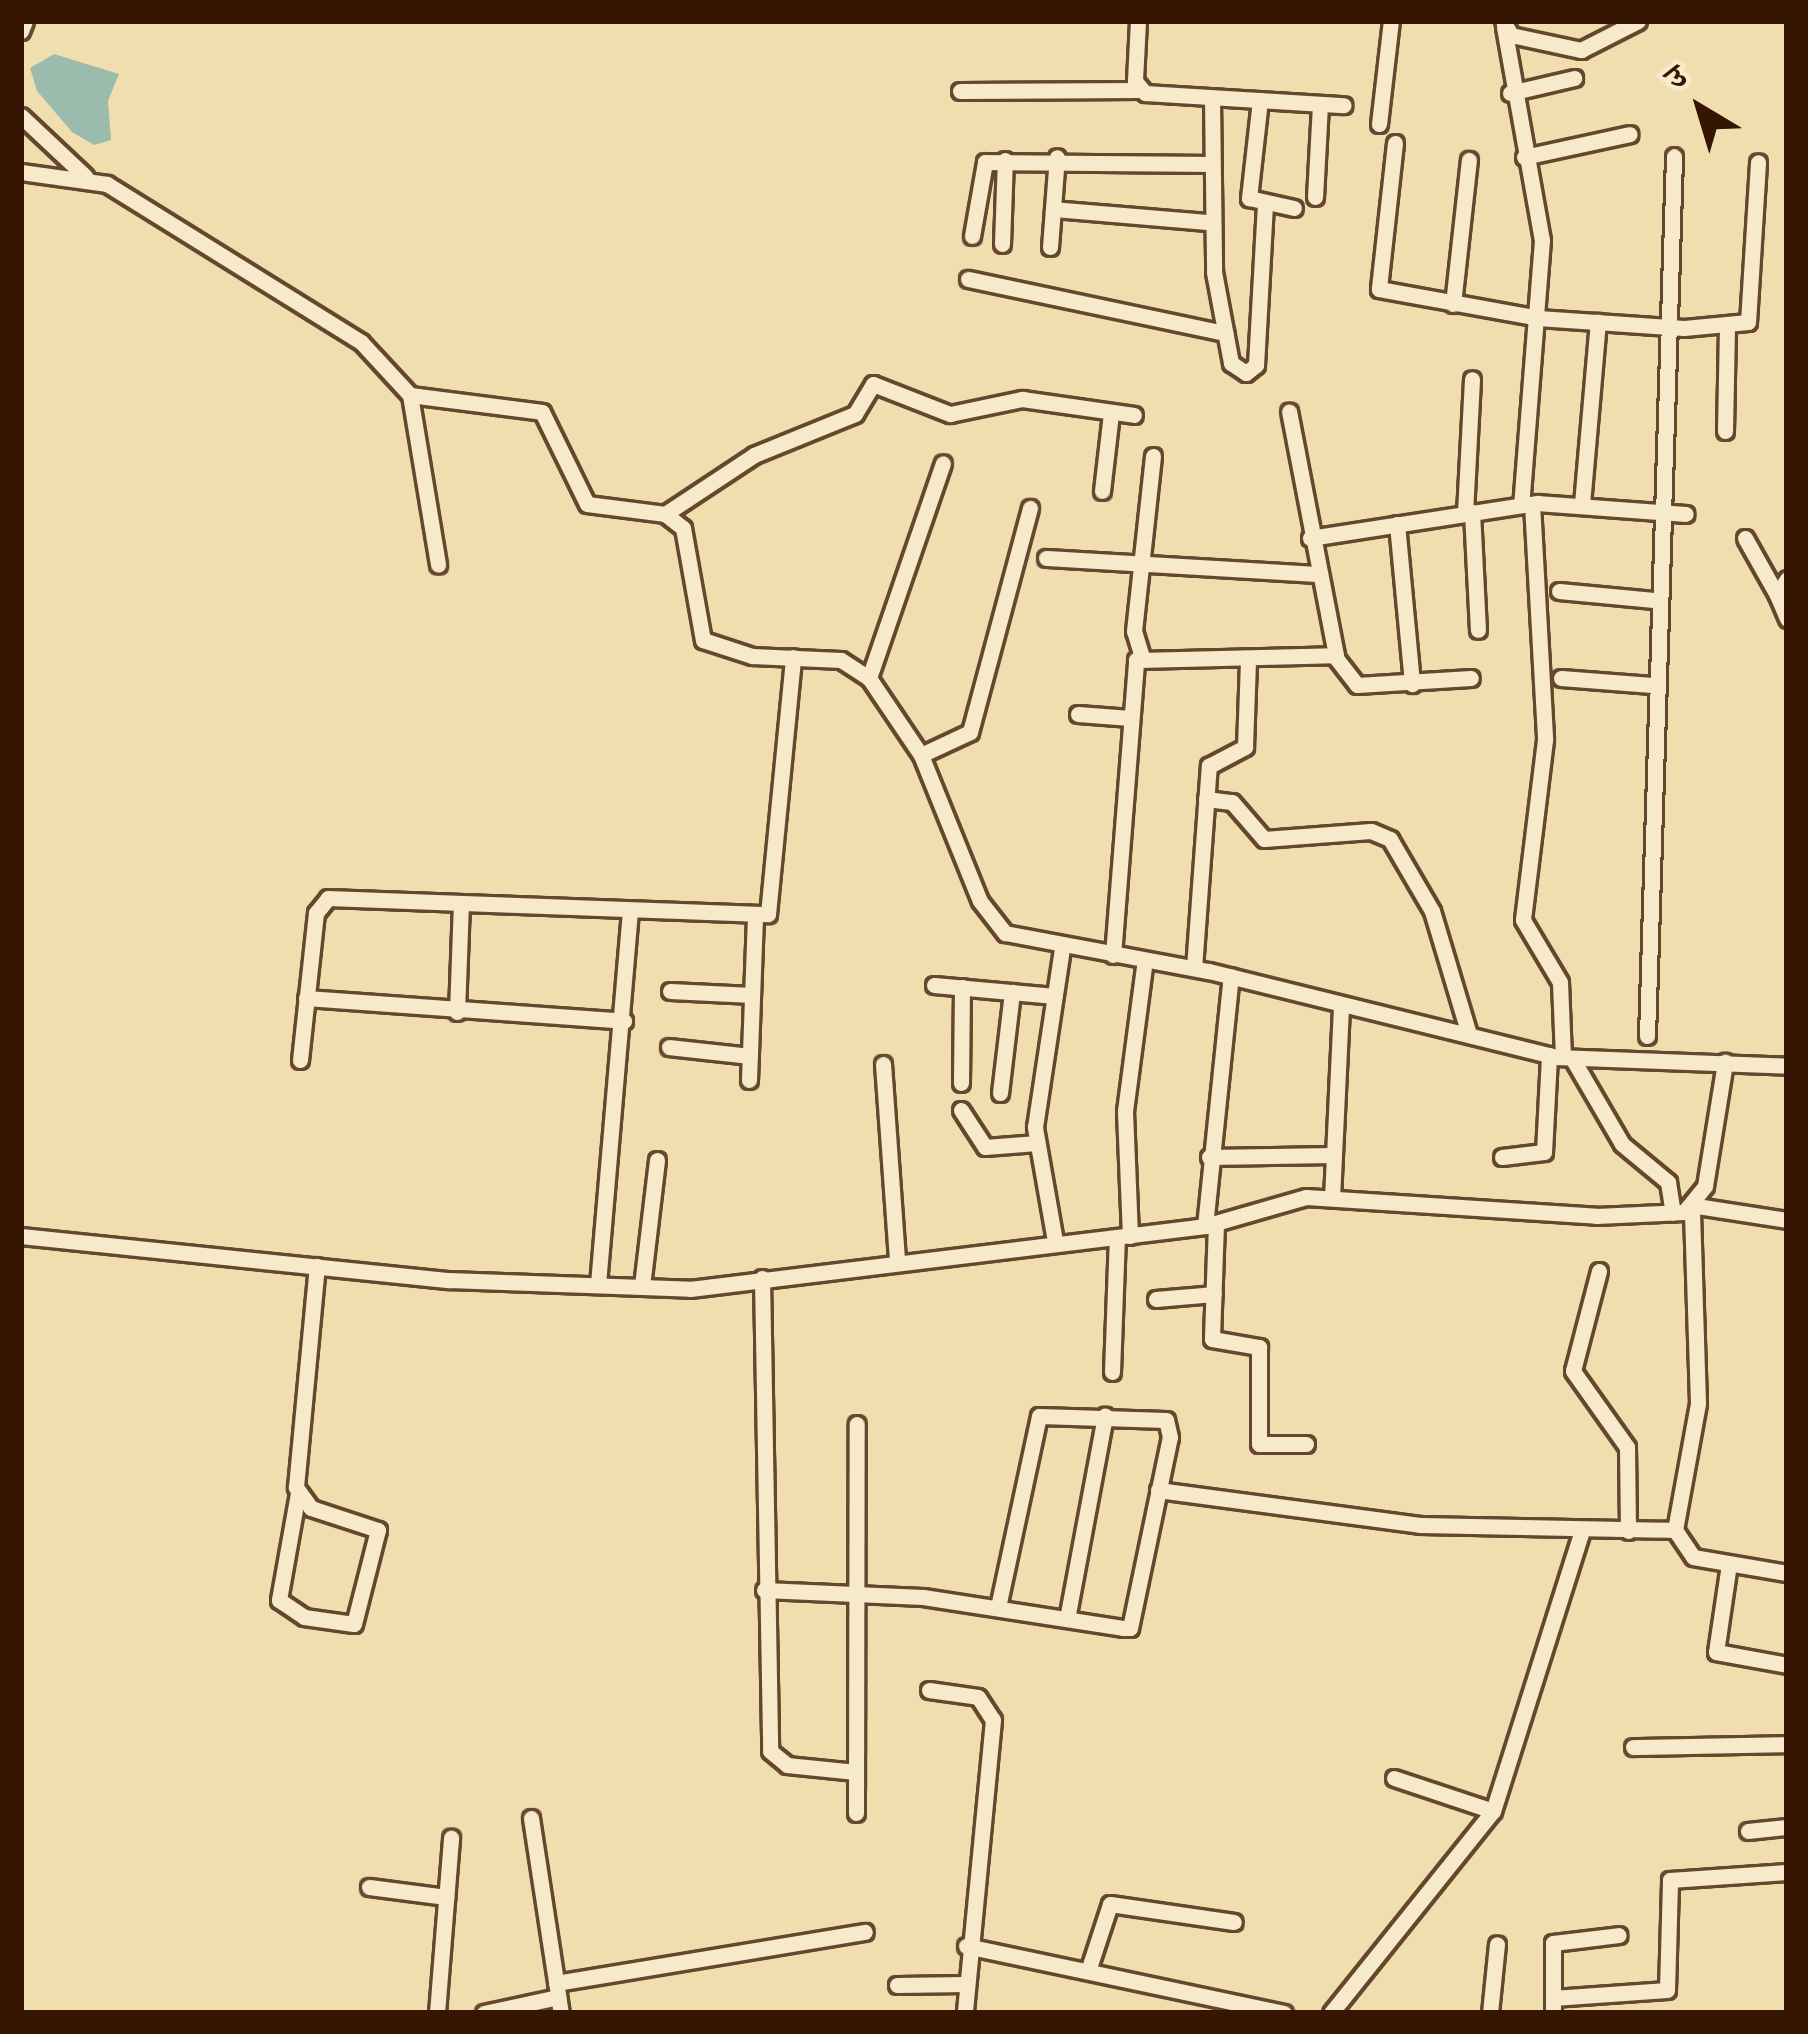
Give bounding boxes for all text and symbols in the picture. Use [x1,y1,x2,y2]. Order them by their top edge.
north arrow [1640,48,1760,168]
text: उ [1657,56,1699,103]

